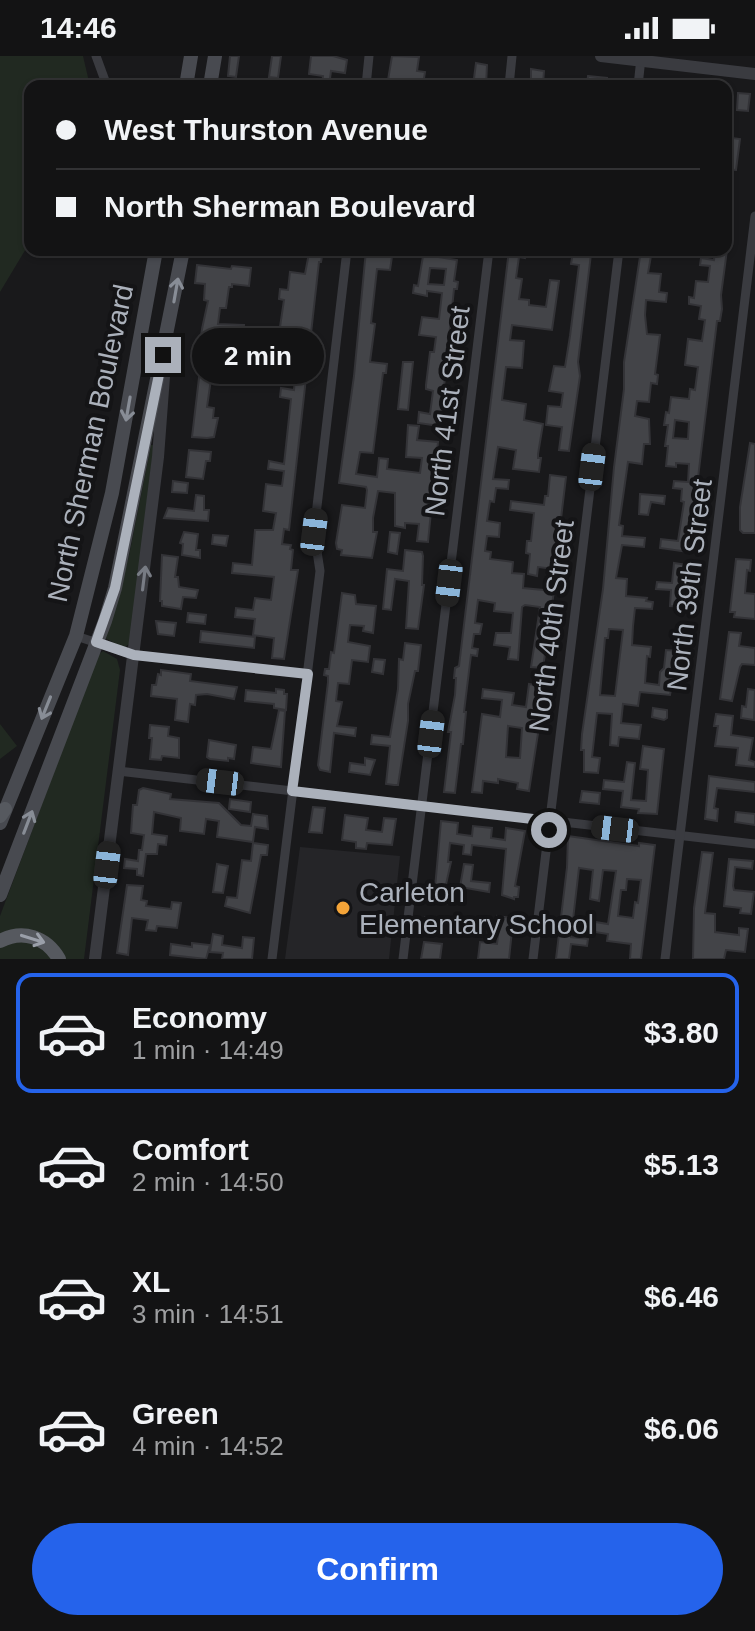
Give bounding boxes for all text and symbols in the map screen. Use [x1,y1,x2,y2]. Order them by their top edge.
text: 14:46 [40,11,117,44]
text: West Thurston Avenue [104,113,428,146]
text: North Sherman Boulevard [104,190,476,223]
one-way arrow [170,278,185,303]
street label: North Sherman Boulevard [42,282,139,605]
street label: North 41st Street [419,304,476,518]
callout: 2 min [191,327,323,383]
route end [145,337,181,373]
text: 2 min [224,341,292,371]
one-way arrow [119,396,134,422]
car [577,442,607,492]
street label: North 39th Street [661,477,718,693]
car [299,507,329,557]
street label: North 40th Street [523,518,580,734]
car [434,558,464,608]
one-way arrow [136,565,151,592]
one-way arrow [38,695,53,720]
car [416,709,446,759]
car [195,767,245,797]
one-way arrow [22,810,36,835]
route start [531,812,567,848]
car [590,814,640,844]
car [92,840,122,890]
place label: Carleton Elementary School [359,877,594,940]
marker: Carleton Elementary School [334,899,352,917]
one-way arrow [20,933,45,947]
icon: car [36,997,108,1069]
text: Economy [132,1001,267,1034]
text: $3.80 [644,1016,719,1049]
text: 1 min · 14:49 [132,1035,284,1065]
icon: car [36,1129,108,1201]
text: Comfort [132,1133,249,1166]
text: $5.13 [644,1148,719,1181]
text: 2 min · 14:50 [132,1167,284,1197]
icon: car [36,1261,108,1333]
text: XL [132,1265,170,1298]
text: $6.46 [644,1280,719,1313]
text: 3 min · 14:51 [132,1299,284,1329]
icon: car [36,1393,108,1465]
text: Green [132,1397,219,1430]
text: $6.06 [644,1412,719,1445]
text: 4 min · 14:52 [132,1431,284,1461]
button: Confirm [32,1523,723,1615]

